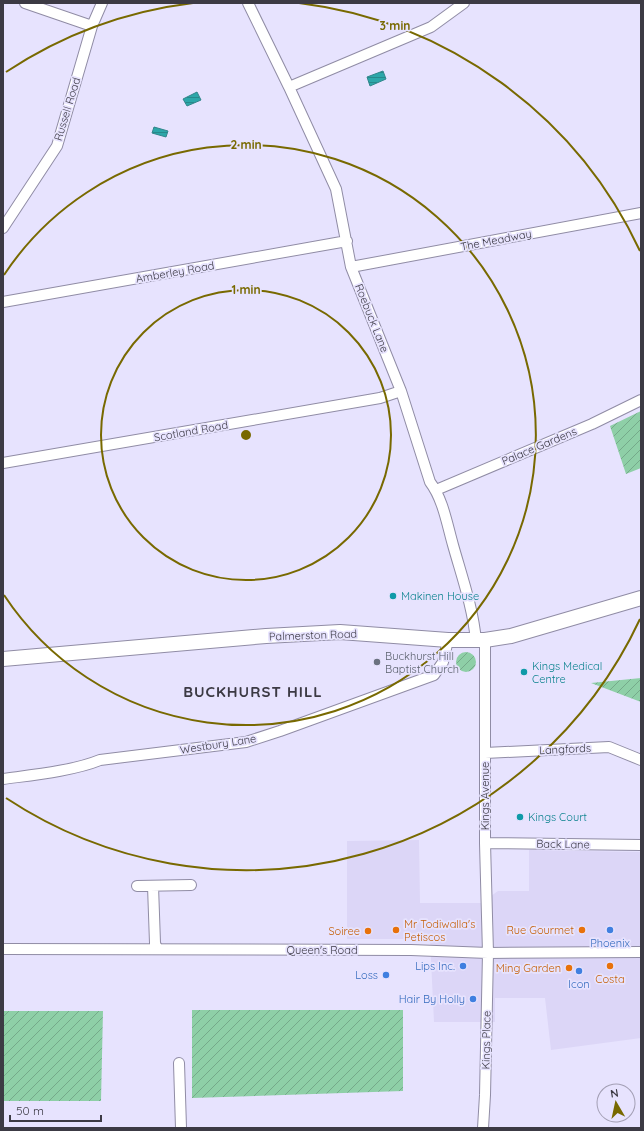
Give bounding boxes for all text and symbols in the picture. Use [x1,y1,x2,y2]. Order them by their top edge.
text: 3 min [380,18,410,33]
street label: Russell Road [51,76,83,142]
text: 2 min [230,137,262,152]
street label: The Meadway [459,226,533,254]
street label: Amberley Road [135,258,215,286]
text: 1 min [231,282,261,297]
street label: Roebuck Lane [352,282,392,354]
street label: Scotland Road [153,418,229,444]
street label: Palace Gardens [499,424,579,468]
centre of rings [239,428,253,442]
place label: Makinen House [401,589,479,603]
marker: Makinen House [388,591,398,601]
street label: Palmerston Road [269,626,357,644]
place label: Buckhurst Hill Baptist Church [385,649,459,676]
marker: Buckhurst Hill Baptist Church [372,657,382,667]
place label: Kings Medical Centre [532,659,602,686]
marker: Kings Medical Centre [519,667,529,677]
district label: BUCKHURST HILL [183,682,323,701]
street label: Westbury Lane [179,731,257,757]
street label: Langfords [539,741,591,757]
street label: Kings Avenue [478,762,492,830]
place label: Kings Court [528,810,587,824]
marker: Kings Court [515,812,525,822]
street label: Back Lane [536,837,590,851]
place label: Mr Todiwalla's Petiscos [404,917,475,944]
place label: Rue Gourmet [507,923,574,937]
place label: Soiree [328,924,360,938]
marker: Mr Todiwalla's Petiscos [391,925,401,935]
marker: Rue Gourmet [577,925,587,935]
marker: Phoenix [605,925,615,935]
marker: Soiree [363,926,373,936]
place label: Phoenix [590,936,630,950]
street label: Queen's Road [286,943,358,957]
place label: Lips Inc. [415,959,455,973]
marker: Lips Inc. [458,961,468,971]
place label: Ming Garden [496,961,561,975]
marker: Costa [605,961,615,971]
marker: Ming Garden [564,963,574,973]
marker: Icon [574,966,584,976]
place label: Loss [355,968,378,982]
marker: Loss [381,970,391,980]
place label: Costa [595,972,625,986]
place label: Icon [568,977,590,991]
place label: Hair By Holly [399,992,465,1006]
marker: Hair By Holly [468,994,478,1004]
street label: Kings Place [478,1011,494,1069]
north arrow [596,1083,636,1123]
text: N [609,1086,620,1101]
scale bar [10,1097,101,1123]
text: 50 m [16,1103,44,1118]

